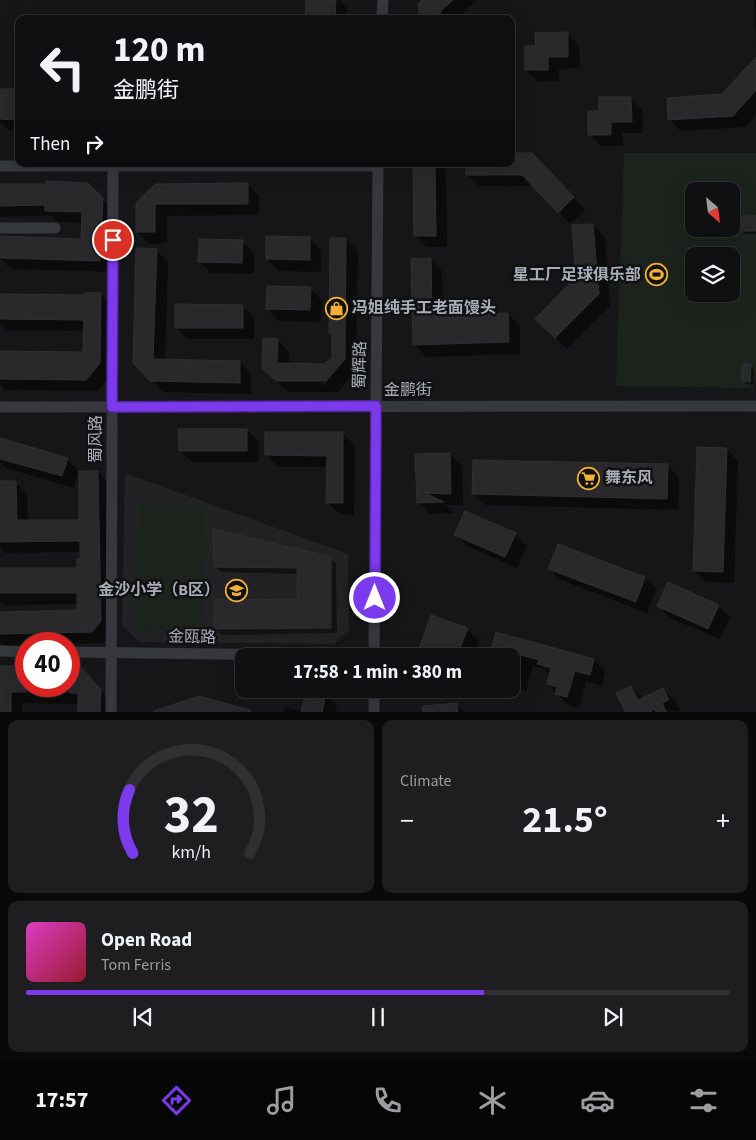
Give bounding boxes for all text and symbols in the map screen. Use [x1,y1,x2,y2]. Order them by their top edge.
text: 120 m [113,25,205,75]
icon: left [30,35,95,100]
text: 金鹏街 [113,74,179,106]
icon: right [80,130,108,158]
text: Then [30,131,70,158]
north arrow [685,182,740,238]
map controls [685,182,740,302]
pin [92,219,134,261]
icon: arrive [99,226,127,254]
button: layers [685,247,740,302]
sports icon: 星工厂足球俱乐部 [645,263,669,287]
place label: 星工厂足球俱乐部 [513,264,641,286]
shop icon: 冯姐纯手工老面馒头 [324,296,348,320]
place label: 冯姐纯手工老面馒头 [352,297,496,319]
street label: 蜀辉路 [349,341,371,389]
street label: 金鹏街 [384,379,432,401]
street label: 蜀风路 [85,415,107,463]
supermarket icon: 舞东风 [577,466,601,490]
place label: 舞东风 [605,467,653,489]
position arrow [348,571,400,623]
school or university icon: 金沙小学（B区） [224,578,248,602]
place label: 金沙小学（B区） [98,579,220,601]
street label: 金瓯路 [168,626,216,648]
speed limit sign: 40 [15,632,80,697]
text: 17:58 · 1 min · 380 m [293,659,462,686]
text: Climate [400,770,451,792]
text: 32 [164,779,218,853]
text: 21.5° [522,793,608,847]
text: − [400,801,414,841]
text: + [716,801,730,841]
text: km/h [171,840,211,865]
text: Open Road [101,927,192,954]
text: Tom Ferris [101,954,171,976]
icon: previous [129,1003,157,1031]
icon: pause [364,1003,392,1031]
icon: next [599,1003,627,1031]
icon: directions [159,1083,194,1118]
icon: music [264,1083,299,1118]
icon: phone [370,1083,405,1118]
icon: climate [475,1083,510,1118]
icon: car [580,1083,615,1118]
icon: filters [686,1083,721,1118]
text: 17:57 [35,1084,88,1116]

